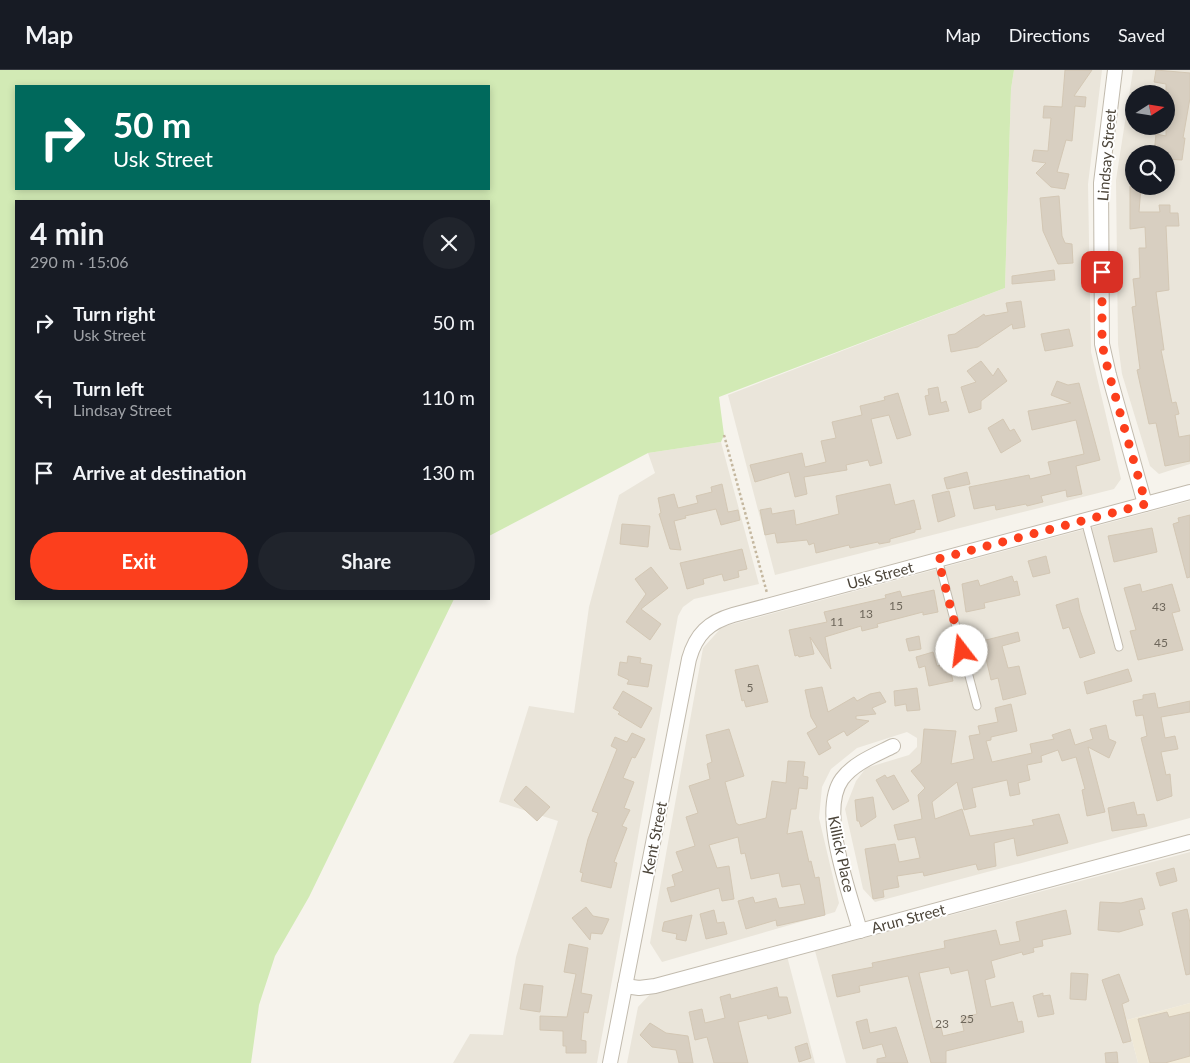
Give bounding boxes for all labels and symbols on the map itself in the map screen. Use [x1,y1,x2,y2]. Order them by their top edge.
north arrow [1125,85,1175,135]
street label: Lindsay Street [1093,108,1119,202]
pin [1081,251,1123,293]
street label: Usk Street [845,557,916,593]
house number: 15 [889,598,903,613]
house number: 43 [1152,599,1166,614]
house number: 13 [859,606,873,621]
house number: 11 [830,614,844,629]
position arrow [935,624,987,676]
house number: 45 [1154,635,1168,650]
house number: 5 [747,680,754,695]
street label: Kent Street [638,799,670,876]
street label: Killick Place [825,814,859,894]
street label: Arun Street [869,899,947,936]
house number: 25 [960,1011,974,1026]
house number: 23 [935,1016,949,1031]

